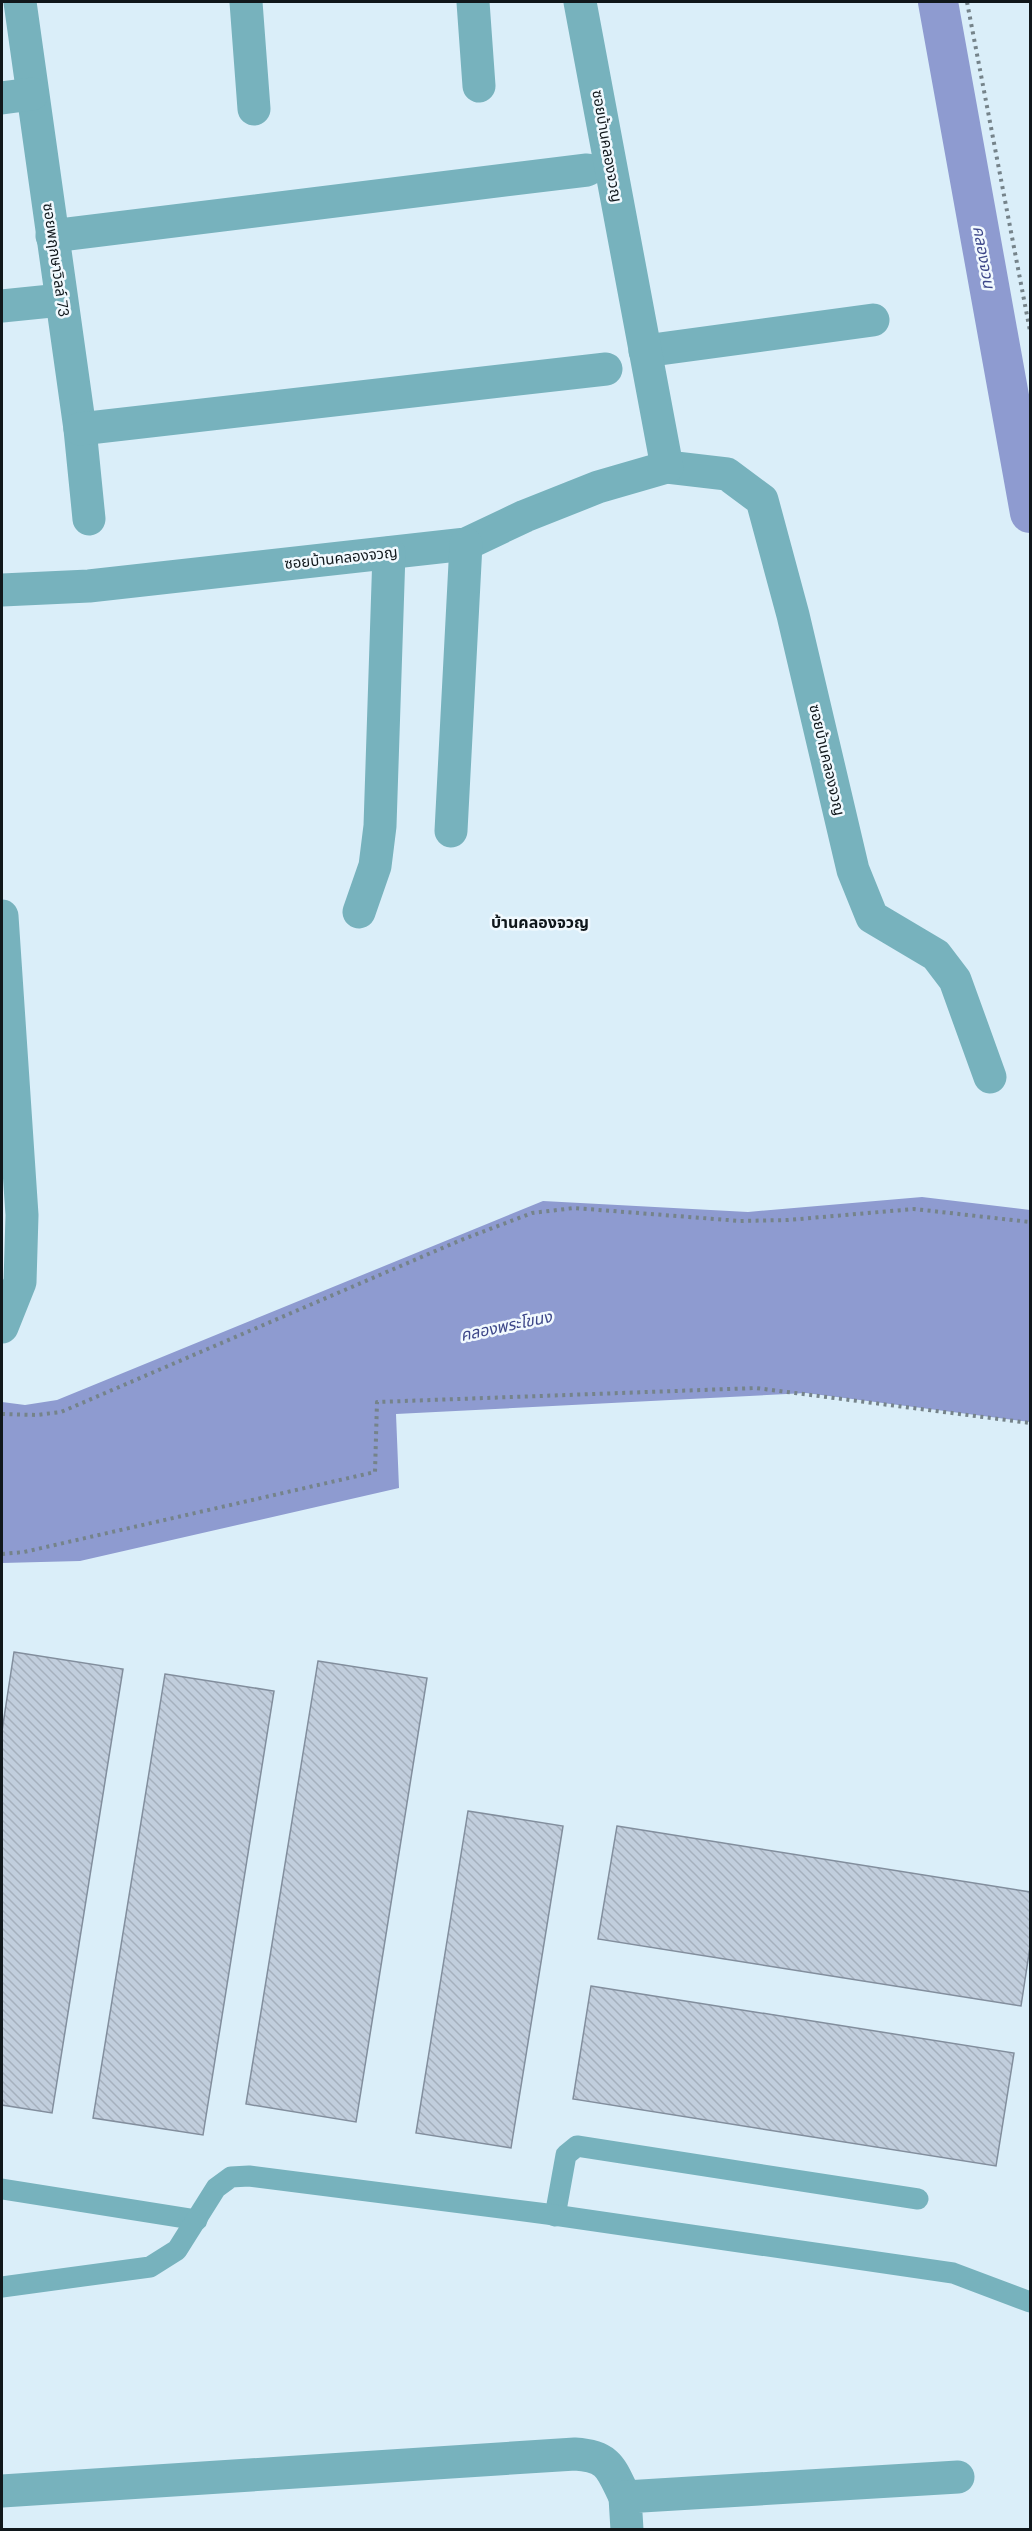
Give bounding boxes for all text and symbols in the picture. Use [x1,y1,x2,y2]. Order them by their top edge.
street label: ซอยบ้านคลองจวญ [587,88,627,204]
street label: ซอยพฤกษาวิลล์ 73 [38,202,74,318]
water label: คลองจวน [968,224,1000,291]
street label: ซอยบ้านคลองจวญ [283,542,399,574]
street label: ซอยบ้านคลองจวญ [804,702,850,818]
district label: บ้านคลองจวญ [491,912,589,933]
water label: คลองพระโขนง [458,1306,555,1346]

